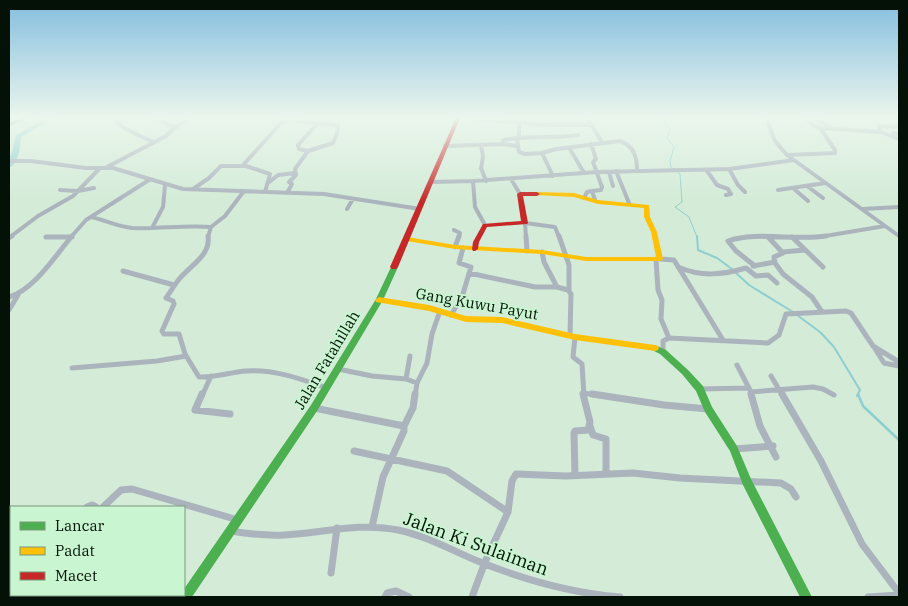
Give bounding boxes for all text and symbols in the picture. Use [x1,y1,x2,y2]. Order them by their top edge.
street label: Gang Kuwu Payut [414,283,540,324]
street label: Jalan Fatahillah [290,307,363,413]
legend [10,506,185,596]
street label: Jalan Ki Sulaiman [401,507,552,580]
text: Lancar [55,516,105,535]
text: Padat [55,541,95,560]
text: Macet [55,566,97,585]

